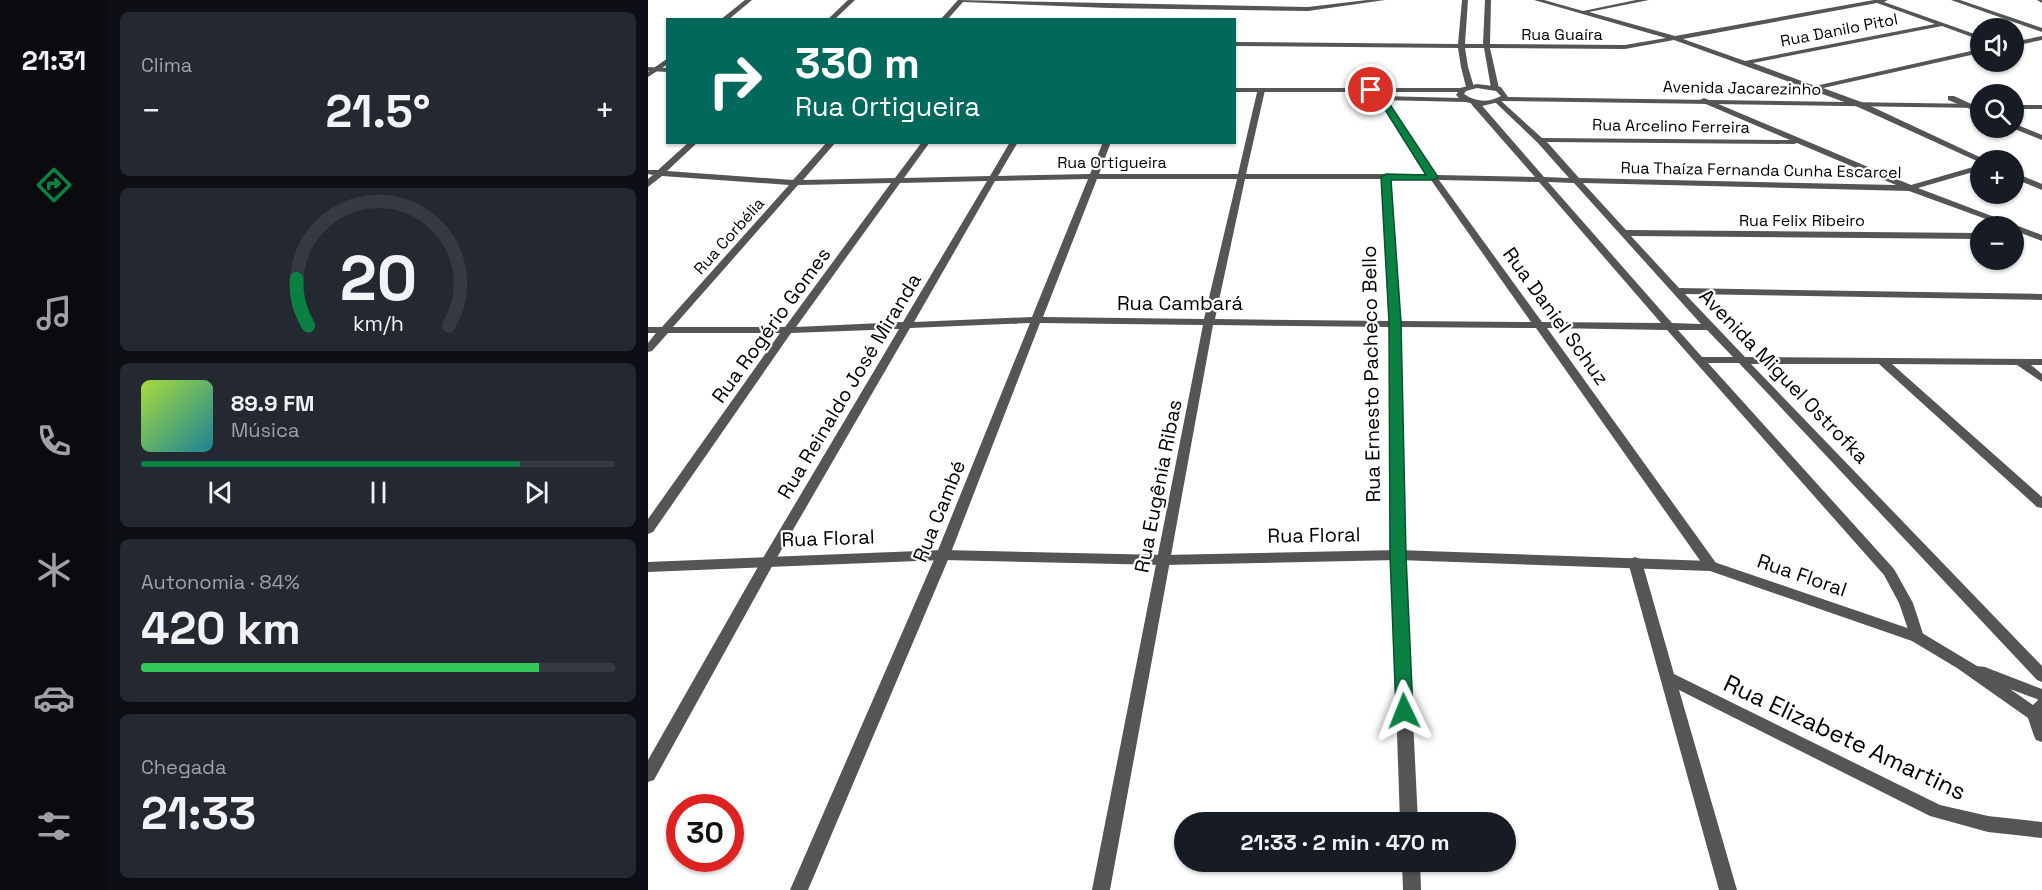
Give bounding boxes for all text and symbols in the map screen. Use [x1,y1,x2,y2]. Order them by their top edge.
street label: Rua Danilo Pitol [1779,8,1899,52]
map controls [1970,18,2024,270]
button: sound [1970,18,2024,72]
street label: Rua Guaíra [1521,24,1603,45]
text: 330 m [795,37,920,90]
icon: right [696,42,774,120]
text: 21:31 [22,43,86,78]
text: Clima [141,52,192,78]
pin [1345,64,1396,115]
icon: arrive [1354,73,1387,106]
street label: Avenida Jacarezinho [1663,76,1821,100]
text: 21.5° [325,83,431,140]
button: search [1970,84,2024,138]
text: Rua Ortigueira [795,89,980,124]
text: − [141,90,161,132]
text: + [595,90,615,132]
street label: Rua Arcelino Ferreira [1592,114,1750,138]
button: + [1970,150,2024,204]
street label: Rua Ortigueira [1057,152,1167,173]
street label: Rua Thaíza Fernanda Cunha Escarcel [1620,157,1902,183]
icon: directions [33,164,75,206]
street label: Rua Corbélia [689,193,769,279]
street label: Rua Felix Ribeiro [1739,210,1865,231]
button: − [1970,216,2024,270]
text: 20 [339,240,417,319]
street label: Rua Rogério Gomes [706,242,836,408]
street label: Rua Daniel Schuz [1497,242,1615,390]
street label: Rua Ernesto Pacheco Bello [1356,245,1386,503]
street label: Rua Reinaldo José Miranda [771,268,927,504]
street label: Avenida Miguel Ostrofka [1694,283,1874,469]
street label: Rua Cambará [1117,290,1243,316]
icon: music [33,292,75,334]
text: km/h [352,311,404,338]
text: 89.9 FM [231,389,314,417]
street label: Rua Eugênia Ribas [1128,397,1188,575]
text: Música [231,417,299,443]
icon: phone [33,420,75,462]
street label: Rua Cambé [907,456,971,566]
icon: previous [204,476,237,509]
icon: pause [362,476,395,509]
icon: next [520,476,553,509]
street label: Rua Floral [1267,521,1361,549]
street label: Rua Floral [781,523,875,553]
street label: Rua Floral [1754,548,1850,602]
icon: climate [33,549,75,591]
text: Autonomia · 84% [141,569,300,595]
text: 420 km [141,600,301,657]
street label: Rua Elizabete Amartins [1719,667,1971,807]
icon: car [33,677,75,719]
position arrow [1372,679,1436,743]
text: Chegada [141,754,226,780]
text: 21:33 [141,785,256,842]
speed limit sign: 30 [666,794,744,872]
icon: filters [33,805,75,847]
text: 21:33 · 2 min · 470 m [1241,828,1449,856]

